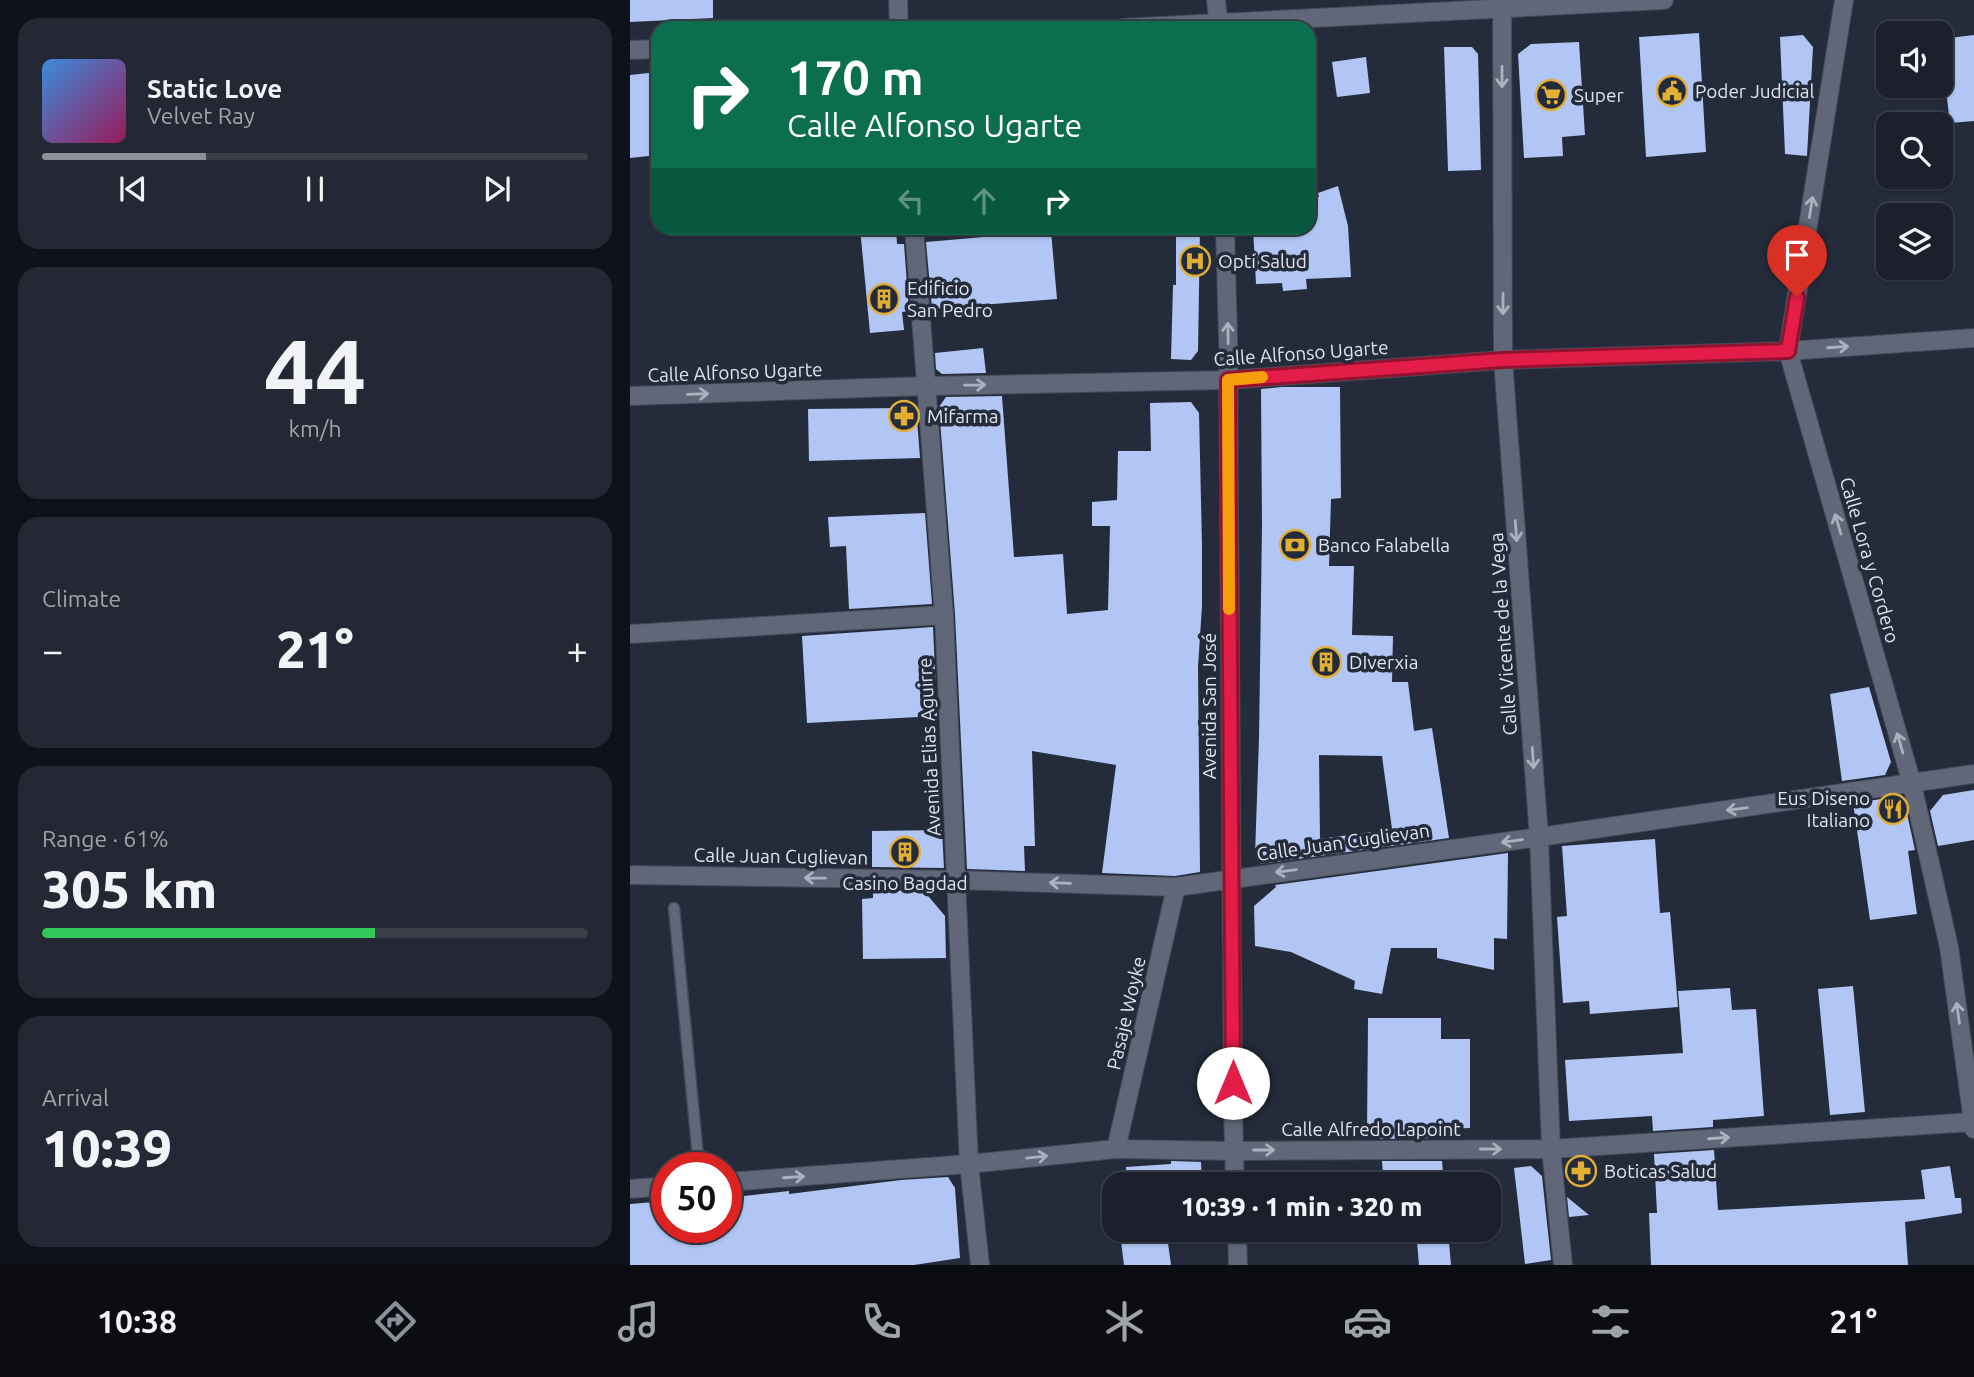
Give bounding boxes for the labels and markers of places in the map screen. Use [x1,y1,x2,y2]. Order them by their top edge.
public building icon: Poder Judicial [1655,74,1689,108]
supermarket icon: Super [1534,78,1568,112]
place label: Poder Judicial [1695,80,1815,102]
place label: Super [1574,84,1624,106]
pin [1767,225,1827,297]
hospital icon: Opti Salud [1178,244,1212,278]
place label: Opti Salud [1218,250,1307,272]
place label: Edificio San Pedro [907,277,993,321]
building icon: Edificio San Pedro [867,282,901,316]
pharmacy icon: Mifarma [887,399,921,433]
place label: Mifarma [927,405,998,427]
bank icon: Banco Falabella [1278,528,1312,562]
place label: Banco Falabella [1318,534,1450,556]
building icon: DIverxia [1309,645,1343,679]
place label: DIverxia [1349,651,1418,673]
place label: Eus Diseno Italiano [1777,787,1870,831]
restaurant icon: Eus Diseno Italiano [1876,792,1910,826]
building icon: Casino Bagdad [888,835,922,869]
place label: Casino Bagdad [842,872,968,894]
pharmacy icon: Boticas Salud [1564,1154,1598,1188]
place label: Boticas Salud [1604,1160,1717,1182]

